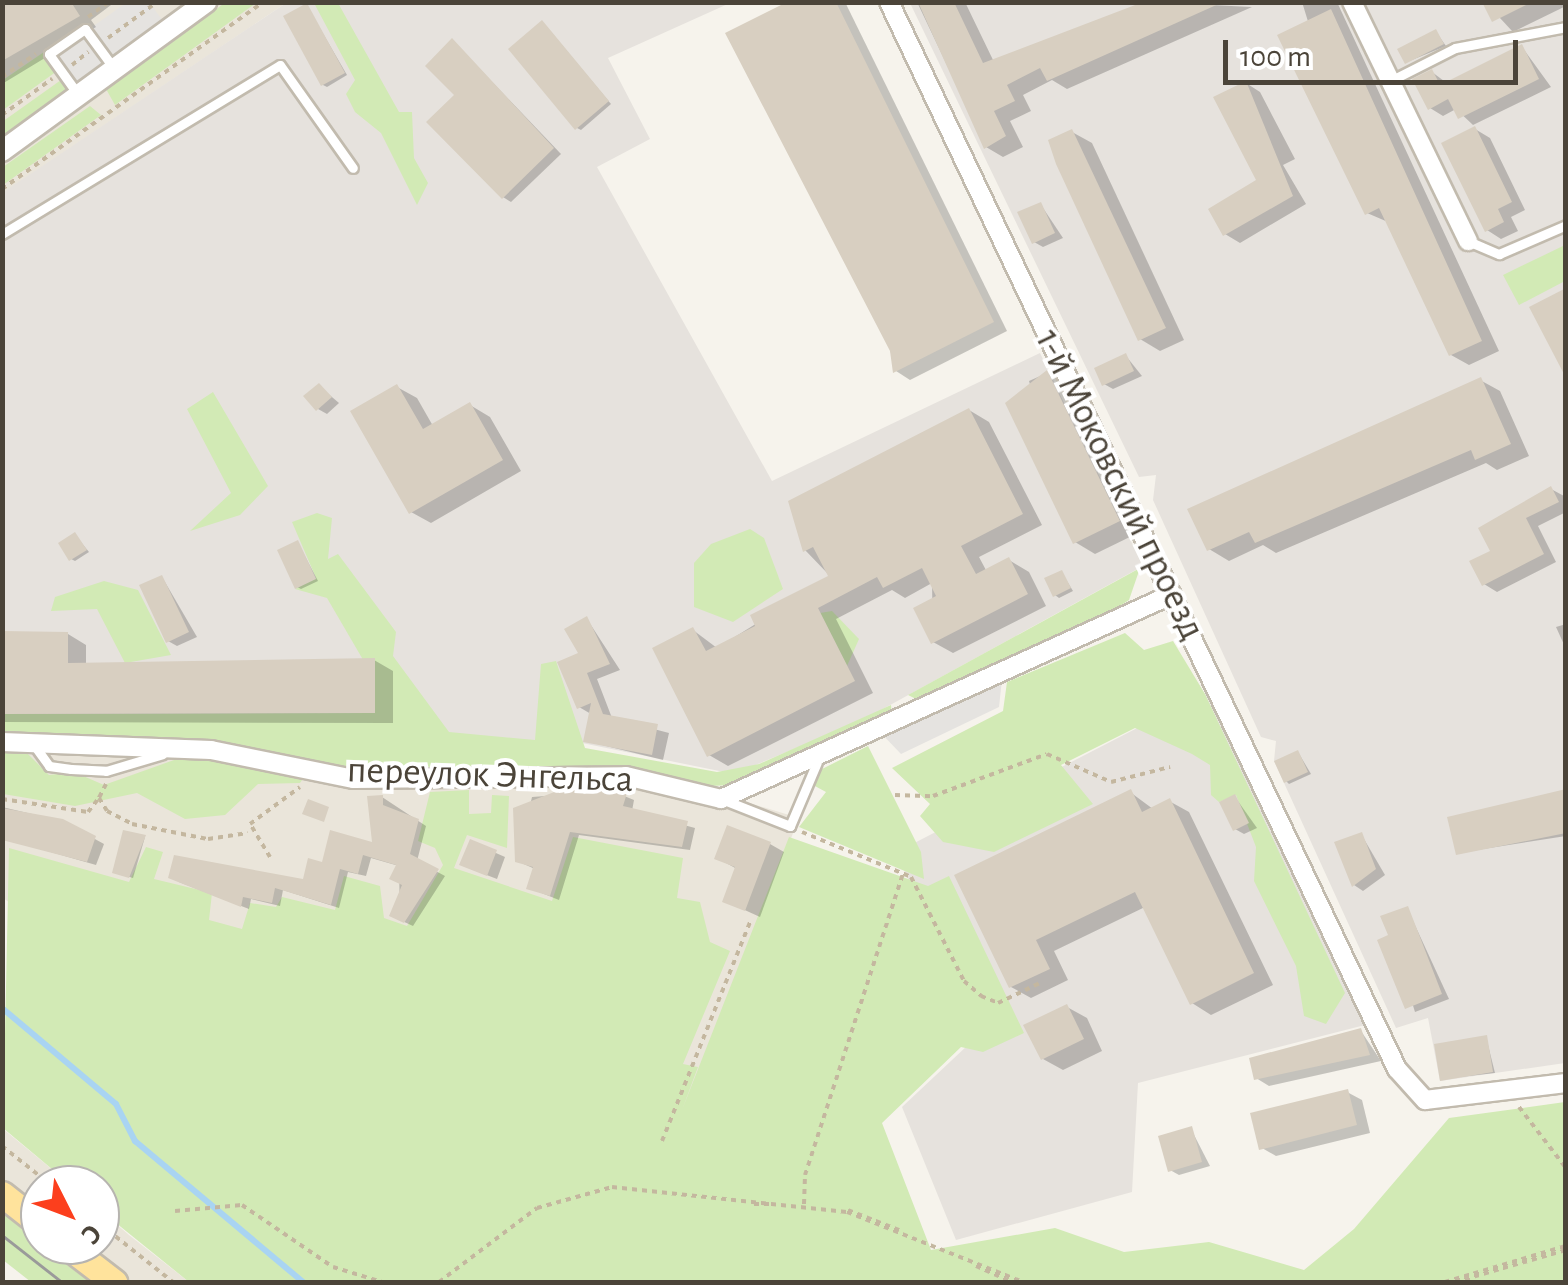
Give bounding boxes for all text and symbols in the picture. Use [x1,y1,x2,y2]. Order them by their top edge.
scale bar [1228,20,1523,82]
text: 100 m [1240,42,1311,72]
street label: 1-й Моковский проезд [1024,322,1214,648]
street label: переулок Энгельса [346,748,634,804]
north arrow [20,1165,120,1265]
text: С [75,1219,106,1249]

